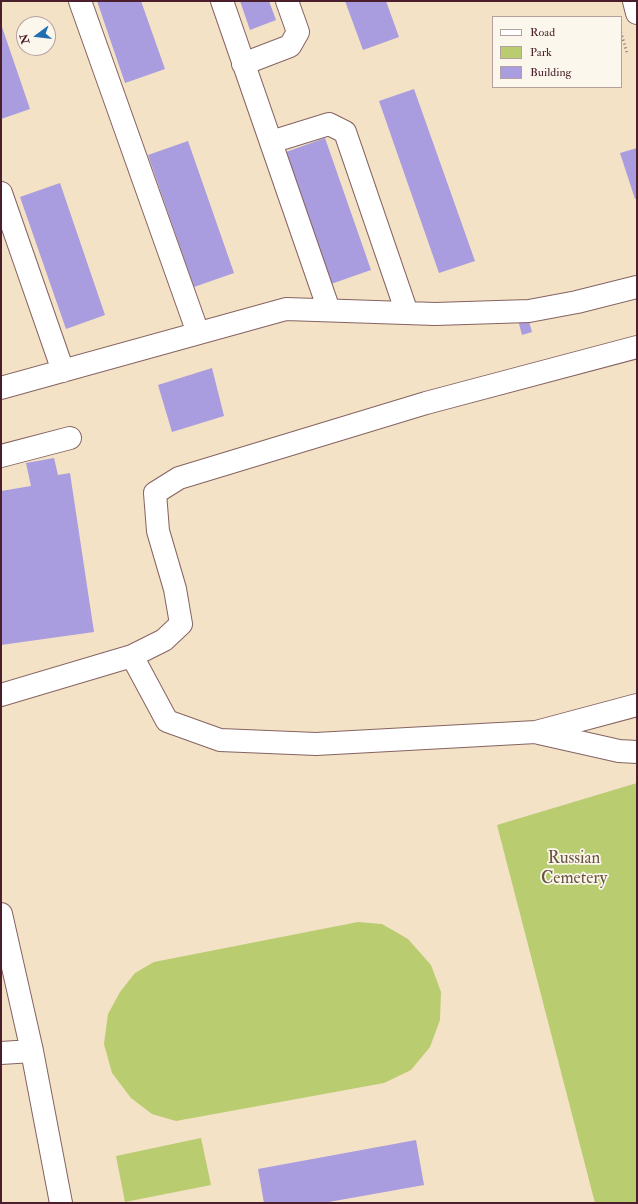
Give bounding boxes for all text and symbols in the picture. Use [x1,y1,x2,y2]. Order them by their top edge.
north arrow [16,16,56,56]
legend [492,16,622,88]
text: Road [530,25,555,40]
text: N [17,33,32,45]
text: Park [530,45,552,60]
text: Building [530,65,571,80]
park label: Russian Cemetery [541,849,607,889]

